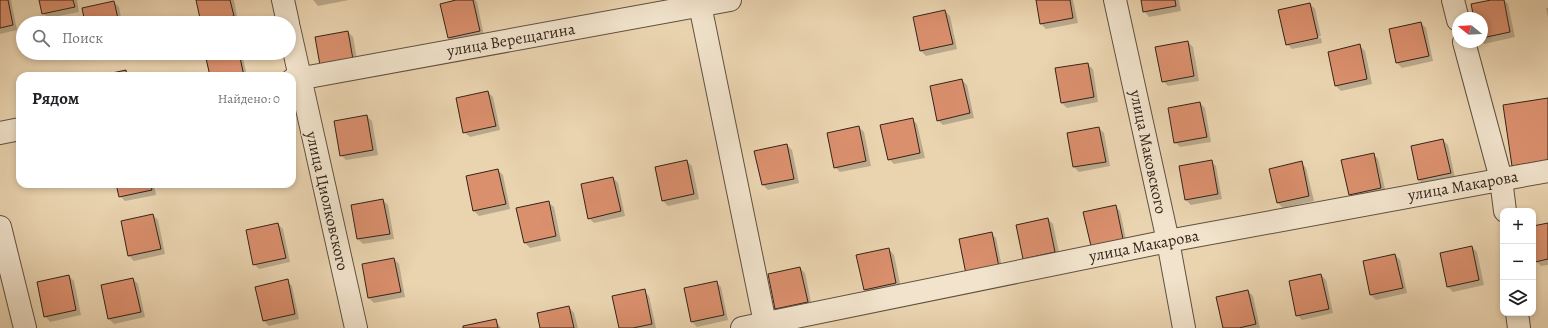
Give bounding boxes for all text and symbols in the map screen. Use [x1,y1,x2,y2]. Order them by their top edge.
north arrow [1452,12,1488,48]
search box [16,16,296,60]
street label: улица Верещагина [444,18,577,62]
icon: search [30,27,52,49]
text: Поиск [62,28,103,48]
text: Рядом [32,87,79,110]
street label: улица Маковского [1124,87,1172,216]
text: Найдено: 0 [218,90,280,107]
street label: улица Циолковского [300,128,354,273]
street label: улица Макарова [1405,165,1520,207]
map controls [1500,208,1536,316]
button: + [1500,208,1536,244]
street label: улица Макарова [1086,224,1201,268]
button: − [1500,244,1536,280]
button: layers [1500,280,1536,316]

